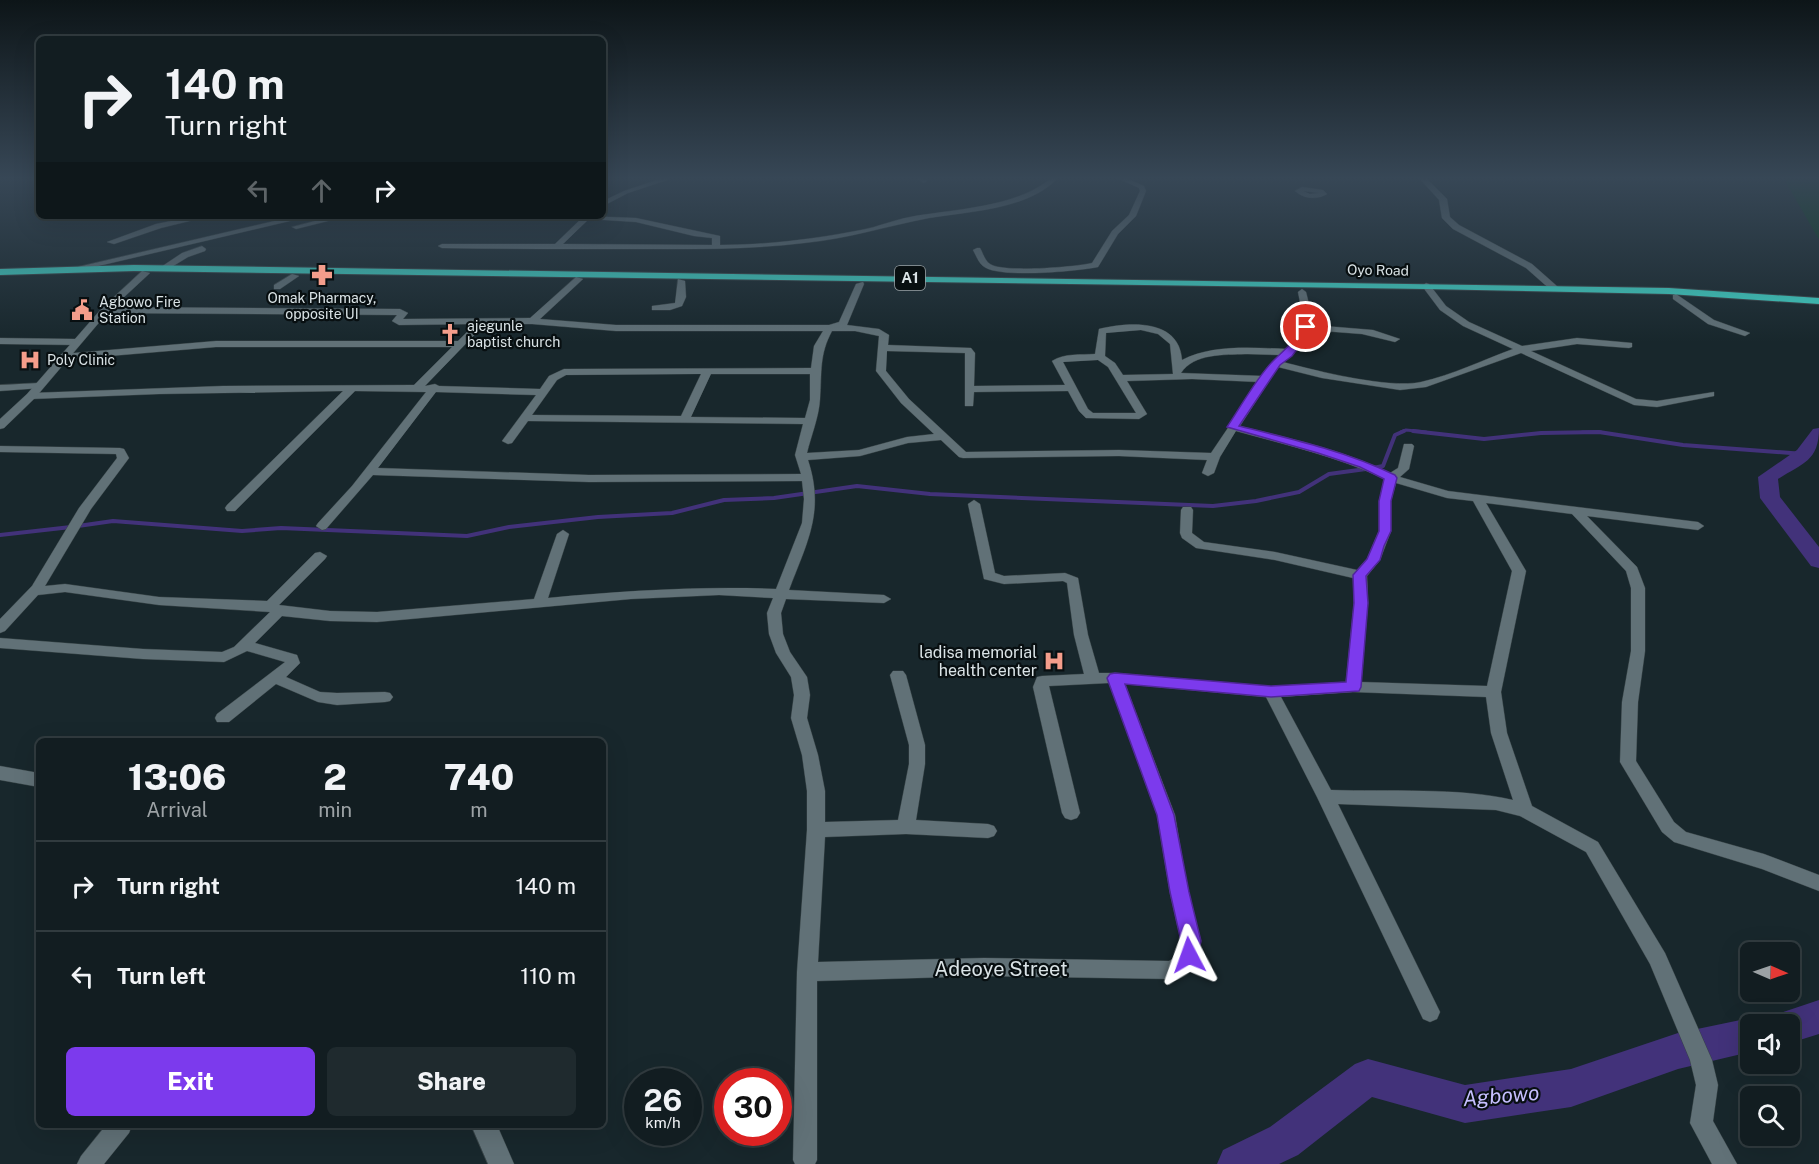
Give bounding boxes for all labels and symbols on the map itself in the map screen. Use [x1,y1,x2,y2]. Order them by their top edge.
street label: Oyo Road [1347,261,1409,279]
pharmacy icon: Omak Pharmacy, opposite UI [310,263,334,287]
road number: A1 [895,266,925,290]
place label: Omak Pharmacy, opposite UI [268,290,376,322]
place label: Agbowo Fire Station [99,294,181,326]
public building icon: Agbowo Fire Station [70,298,94,322]
pin [1280,301,1331,352]
place label: ajegunle baptist church [467,318,560,350]
church icon: ajegunle baptist church [438,322,462,346]
hospital icon: Poly Clinic [18,348,42,372]
place label: Poly Clinic [47,352,115,368]
place label: ladisa memorial health center [919,643,1037,680]
hospital icon: ladisa memorial health center [1042,649,1066,673]
position arrow [1157,923,1221,987]
north arrow [1740,942,1800,1002]
street label: Adeoye Street [934,957,1068,981]
speed limit sign: 30 [714,1068,792,1146]
water label: Agbowo [1462,1080,1540,1111]

